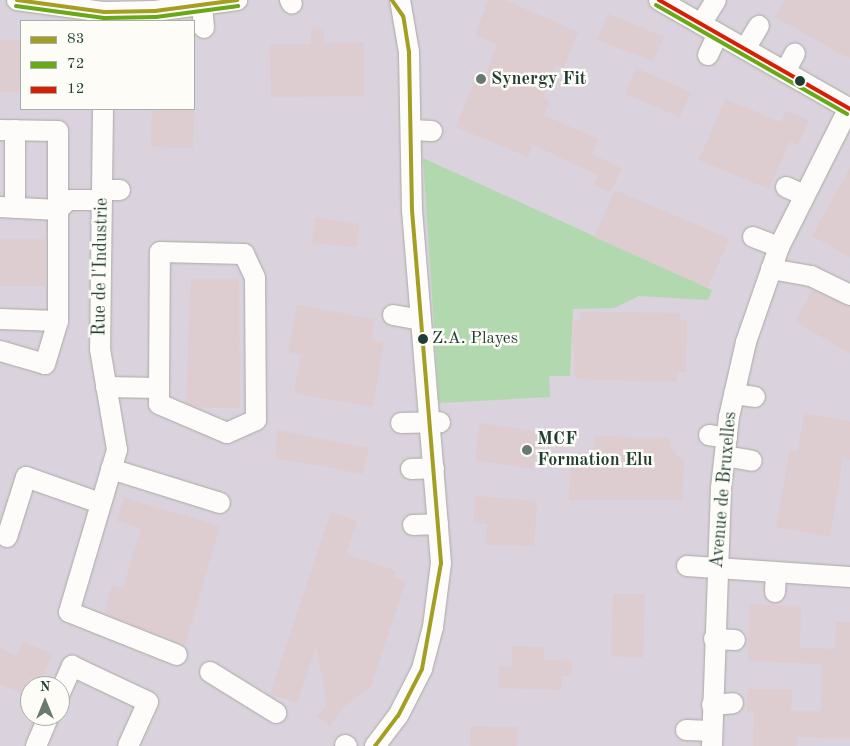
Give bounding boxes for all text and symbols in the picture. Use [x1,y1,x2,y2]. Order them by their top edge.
legend [20,20,195,110]
text: 83 [67,32,84,47]
text: 72 [67,57,84,72]
place label: Synergy Fit [491,68,586,90]
marker: Synergy Fit [475,73,487,85]
unlabelled marker [795,76,805,86]
text: 12 [67,82,84,97]
street label: Rue de l'Industrie [89,198,113,336]
place label: Z.A. Playes [432,329,518,349]
marker: Z.A. Playes [418,334,428,344]
street label: Avenue de Bruxelles [706,411,742,569]
place label: MCF Formation Elu [537,429,653,472]
marker: MCF Formation Elu [521,444,533,456]
north arrow [20,676,70,726]
text: N [40,680,50,694]

